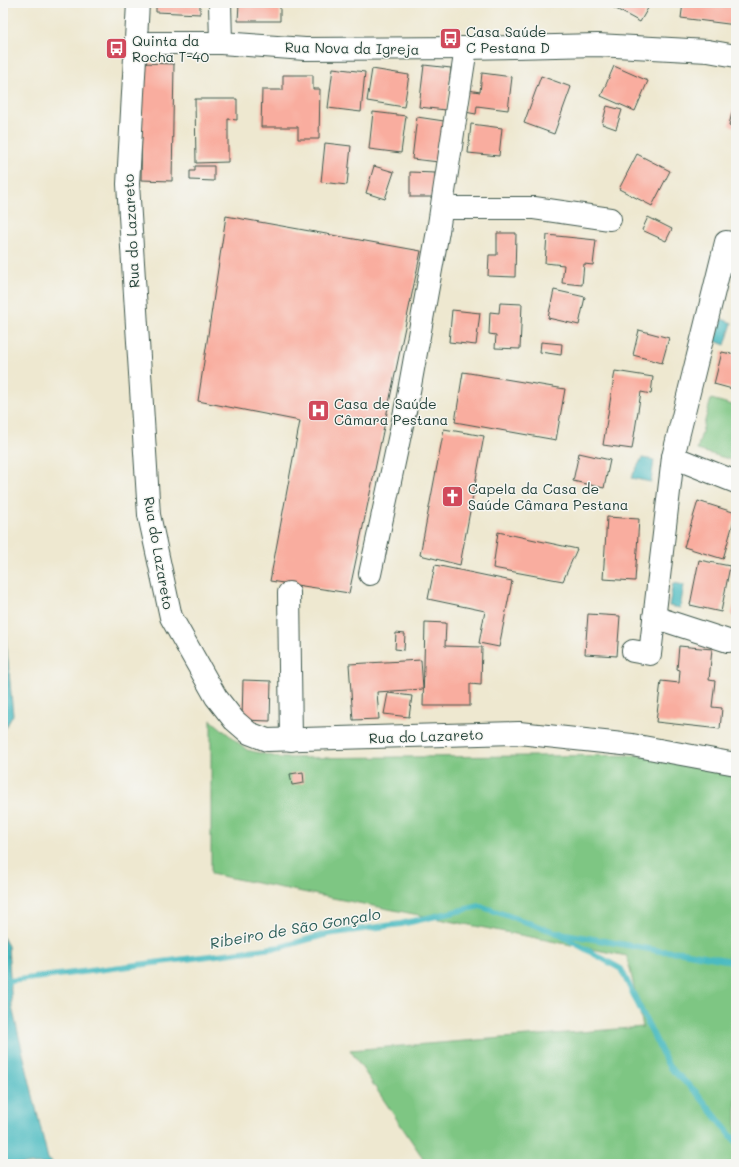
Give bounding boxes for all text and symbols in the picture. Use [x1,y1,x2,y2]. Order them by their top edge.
place label: Casa Saúde C Pestana D [466,22,550,57]
bus stop icon: Casa Saúde C Pestana D [437,26,463,52]
place label: Quinta da Rocha T-40 [132,31,210,66]
bus stop icon: Quinta da Rocha T-40 [104,35,130,61]
street label: Rua Nova da Igreja [285,37,419,59]
street label: Rua do Lazareto [119,173,143,289]
place label: Casa de Saúde Câmara Pestana [334,394,448,429]
hospital icon: Casa de Saúde Câmara Pestana [305,398,331,424]
place label: Capela da Casa de Saúde Câmara Pestana [468,479,629,514]
church icon: Capela da Casa de Saúde Câmara Pestana [439,483,465,509]
street label: Rua do Lazareto [140,495,178,611]
street label: Rua do Lazareto [369,725,483,747]
water label: Ribeiro de São Gonçalo [208,903,382,953]

